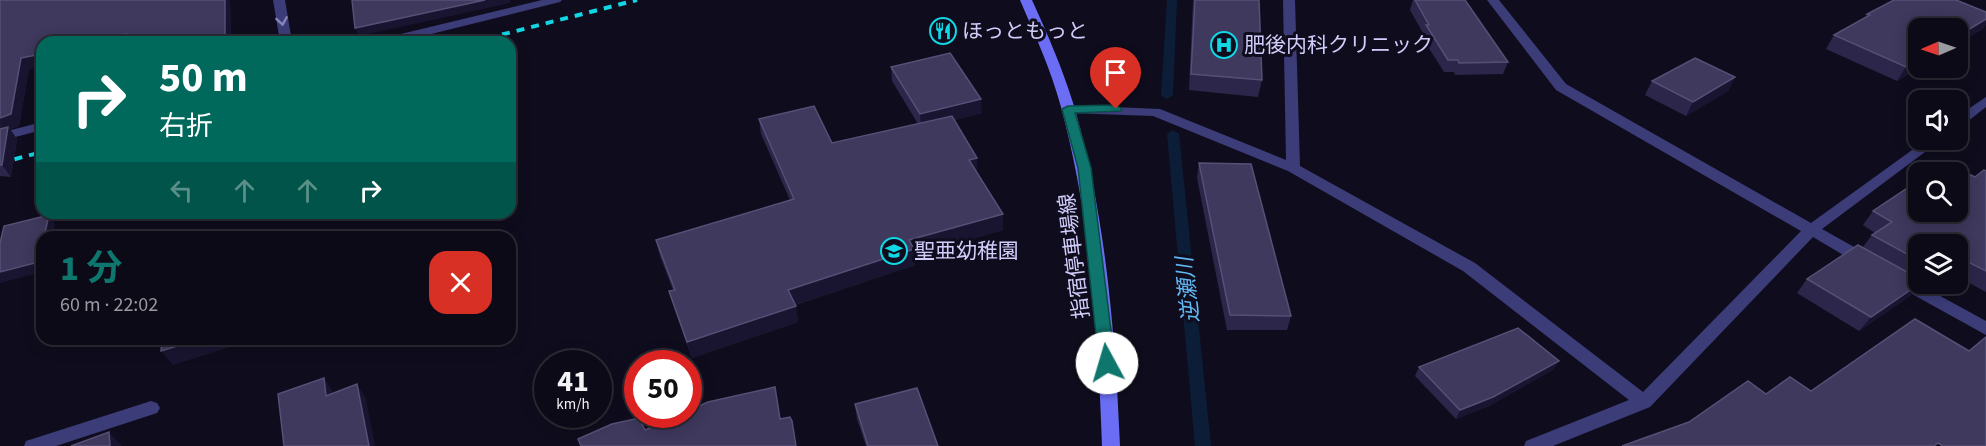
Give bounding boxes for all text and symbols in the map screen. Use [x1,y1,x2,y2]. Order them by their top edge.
one-way arrow [275,16,288,26]
restaurant icon: ほっともっと [928,16,958,46]
place label: ほっともっと [962,16,1088,46]
north arrow [1908,18,1968,78]
map controls [1908,18,1968,294]
hospital icon: 肥後内科クリニック [1209,30,1239,60]
place label: 肥後内科クリニック [1244,30,1433,60]
pin [1090,47,1141,109]
text: 50 m [159,48,248,108]
icon: arrive [1099,56,1132,89]
icon: right [60,60,138,138]
button: sound [1908,90,1968,150]
text: 右折 [159,107,213,146]
button: search [1908,162,1968,222]
icon: left [165,174,198,207]
icon: ahead [228,174,261,207]
icon: ahead [291,174,324,207]
icon: right [354,174,387,207]
street label: 指宿停車場線 [1051,192,1097,320]
button: layers [1908,234,1968,294]
school or university icon: 聖亜幼稚園 [879,236,909,266]
place label: 聖亜幼稚園 [914,236,1019,266]
text: 1 分 [60,243,122,294]
button: close [429,251,492,314]
water label: 逆瀬川 [1168,254,1207,324]
text: 60 m · 22:02 [60,291,158,319]
position arrow [1075,331,1139,395]
speed limit sign: 50 [624,350,702,428]
text: 41 [557,360,589,403]
text: km/h [556,394,590,415]

